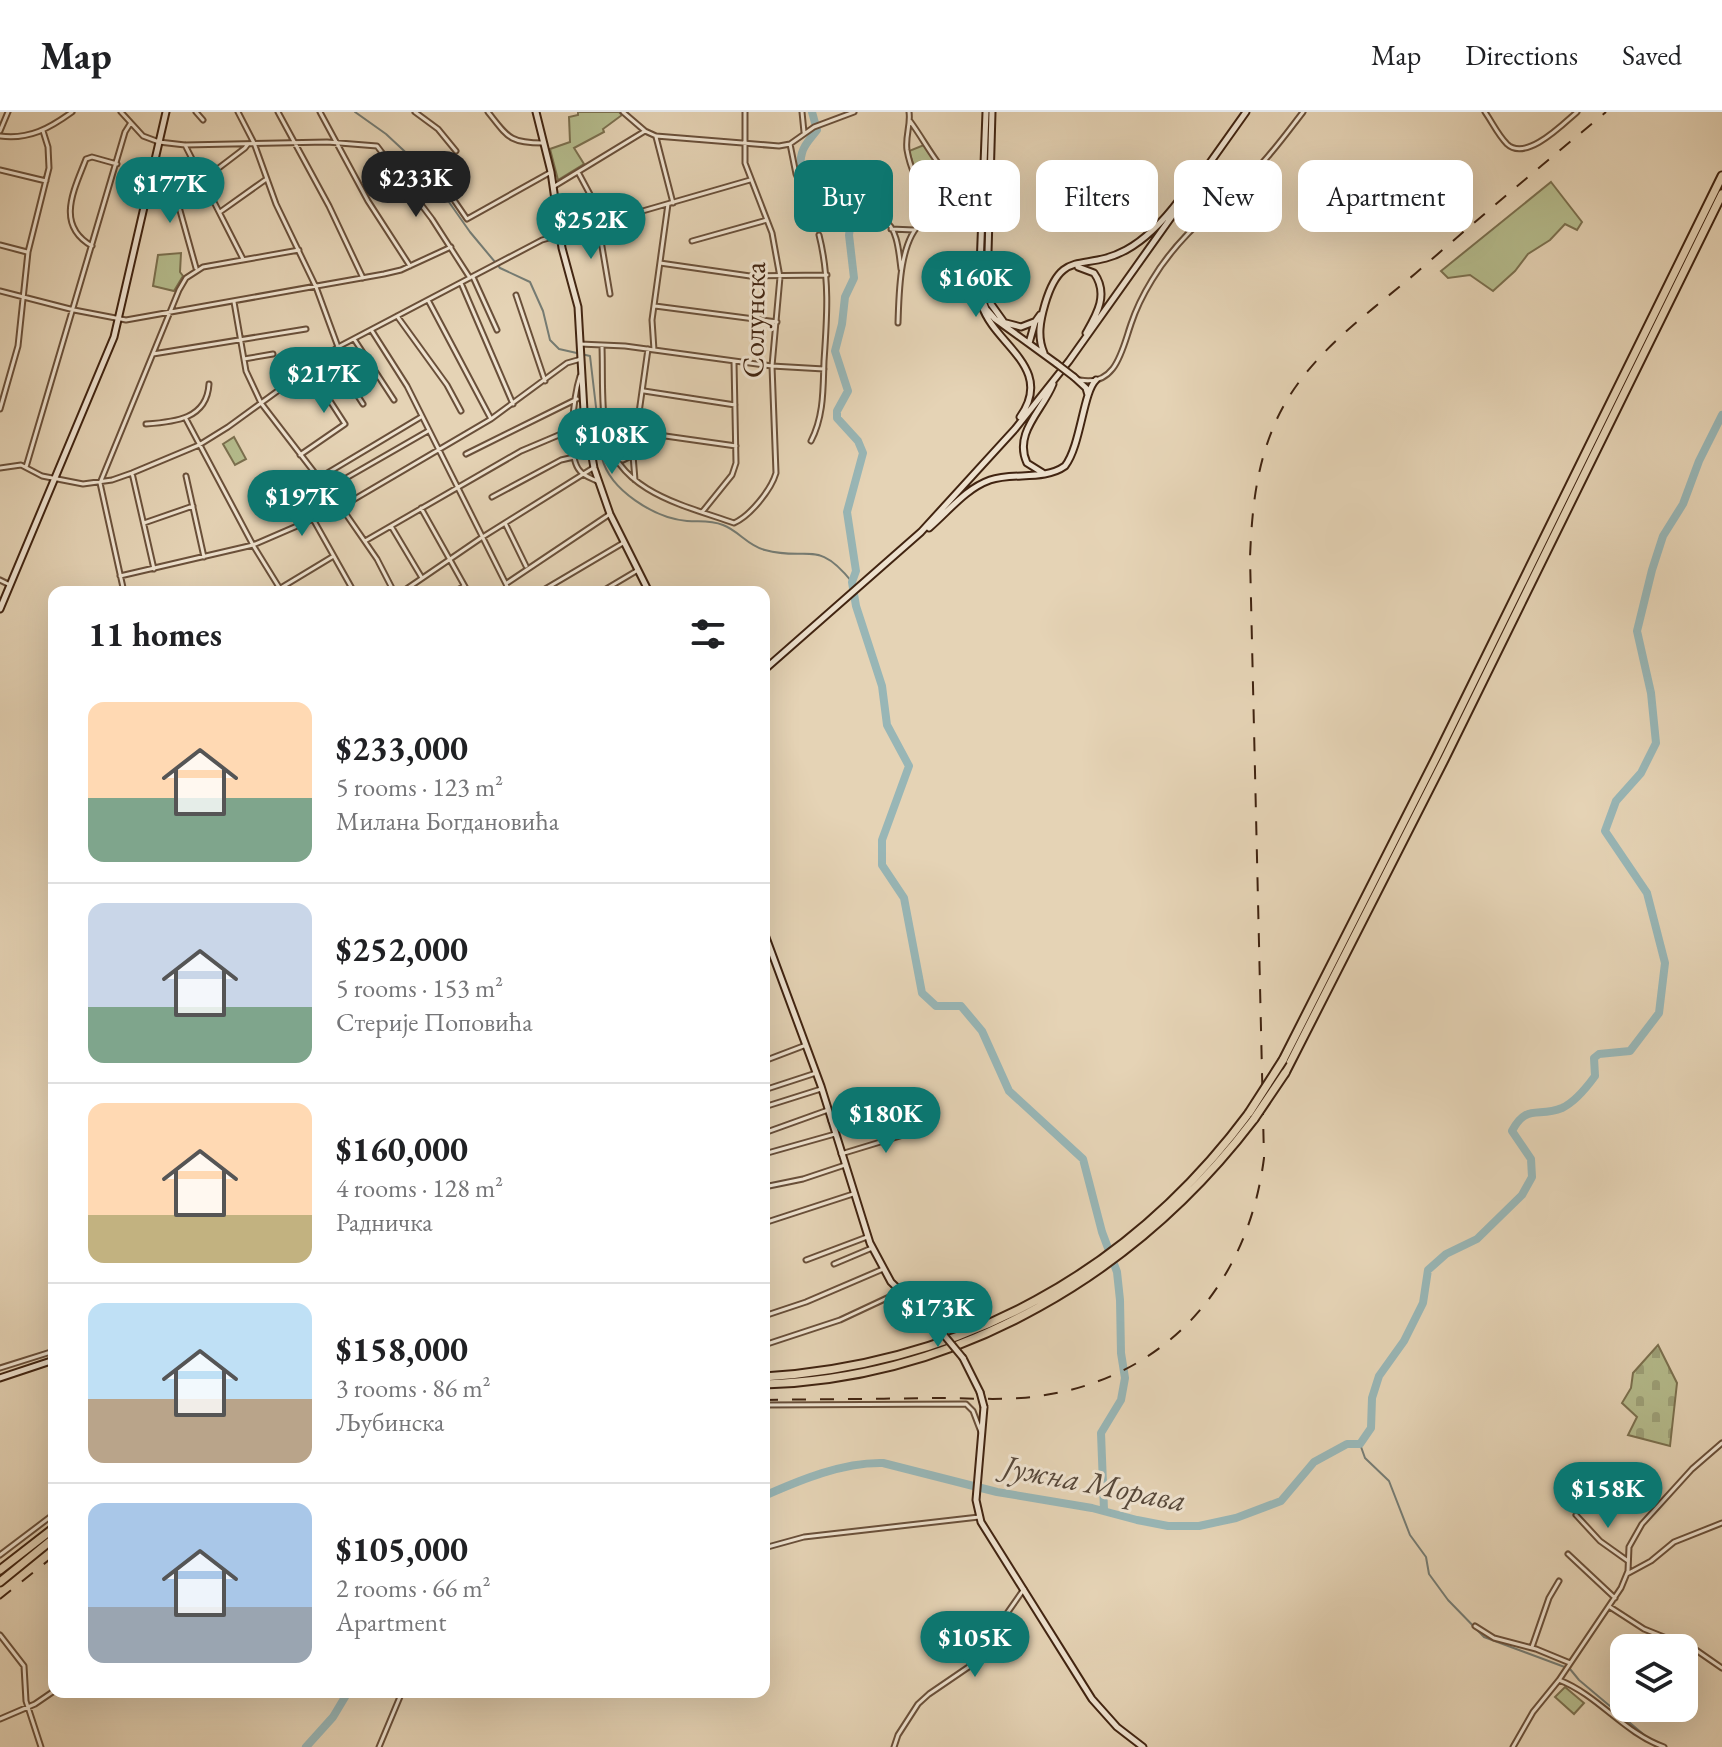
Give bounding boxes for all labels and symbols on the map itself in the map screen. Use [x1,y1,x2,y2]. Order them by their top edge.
pin: $233K [360,151,472,219]
pin: $177K [114,157,226,225]
pin: $252K [535,193,647,261]
pin: $160K [920,251,1032,319]
street label: Солунска [733,262,774,378]
pin: $217K [268,347,380,415]
pin: $108K [556,408,668,476]
pin: $197K [246,470,358,538]
pin: $180K [830,1087,942,1155]
pin: $173K [882,1281,994,1349]
water label: Јужна Морава [994,1444,1190,1521]
pin: $158K [1552,1462,1664,1530]
pin: $105K [919,1611,1031,1679]

